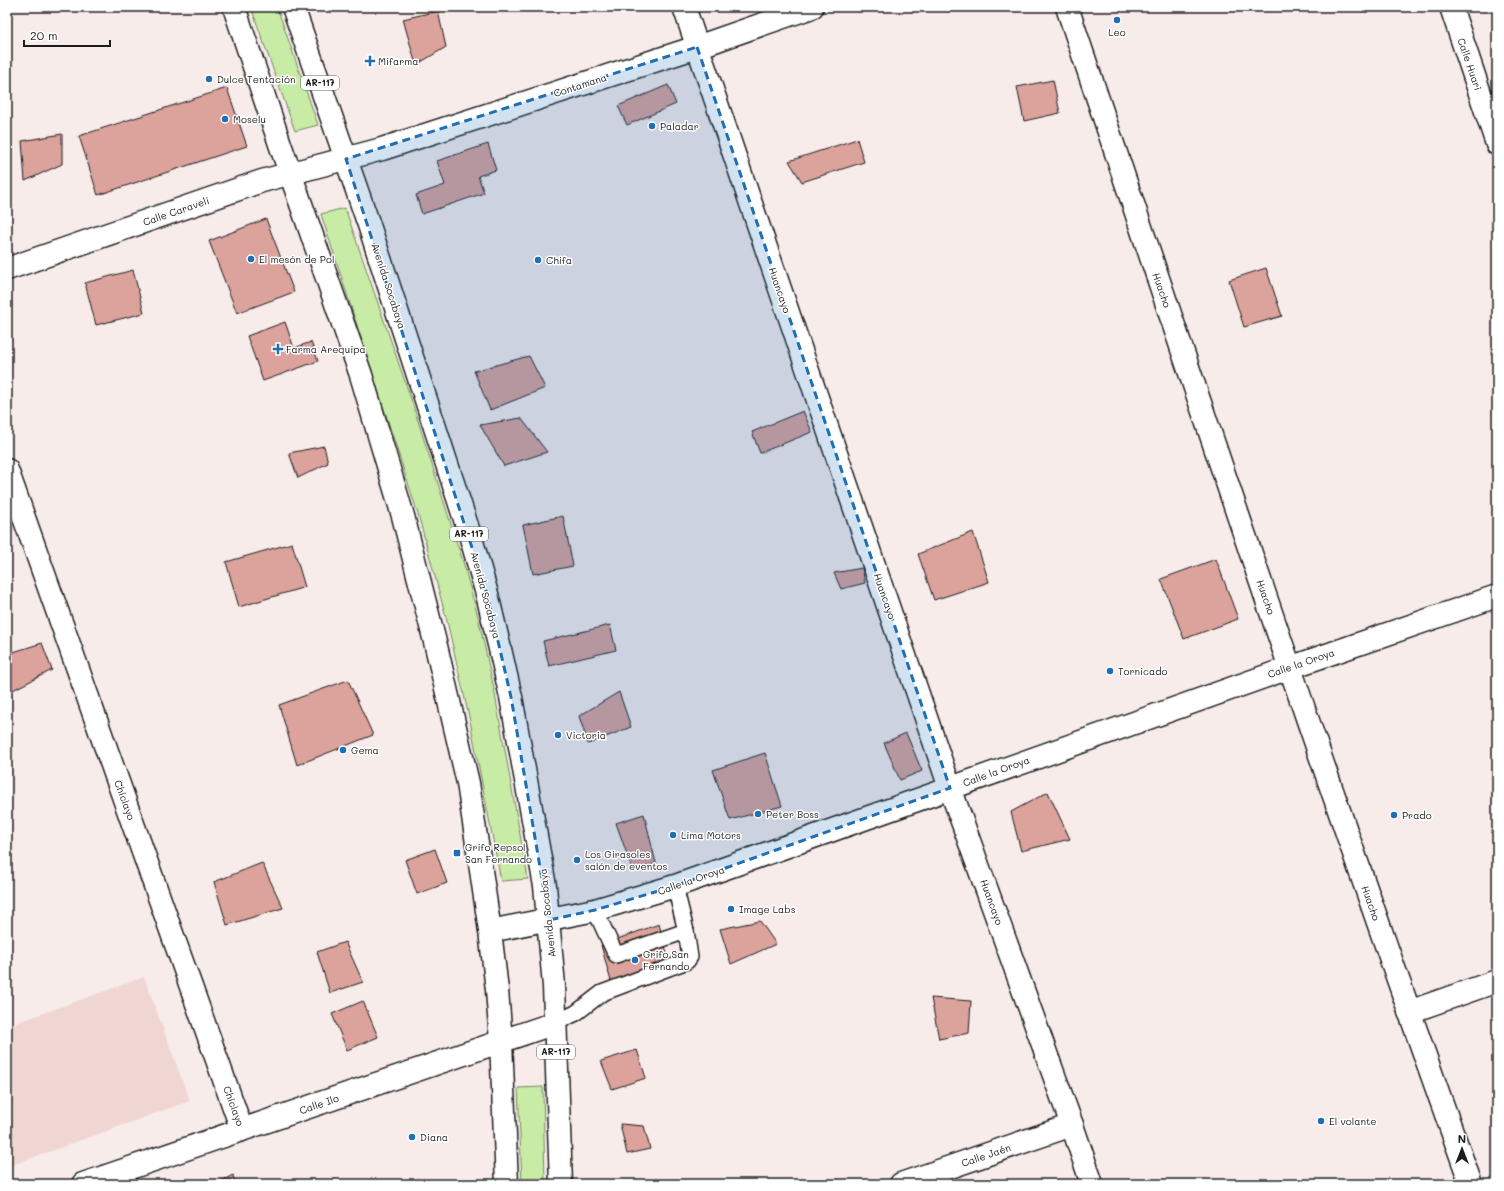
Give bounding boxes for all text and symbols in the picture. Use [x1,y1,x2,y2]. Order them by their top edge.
marker: Leo [1112,15,1122,25]
scale bar [24,22,110,48]
place label: Leo [1108,25,1126,39]
text: 20 m [30,27,58,43]
street label: Calle Huari [1454,36,1486,92]
place label: Mifarma [378,54,418,68]
marker: Mifarma [365,56,375,66]
street label: Contamana [552,70,608,100]
place label: Dulce Tentación [217,72,295,86]
marker: Dulce Tentación [204,74,214,84]
road number: AR-117 [301,76,339,90]
place label: Moselu [233,112,266,126]
marker: Moselu [220,114,230,124]
place label: Paladar [660,119,699,133]
marker: Paladar [647,121,657,131]
street label: Calle Caravelí [141,193,211,229]
street label: Avenida Socabaya [369,241,409,331]
place label: El mesón de Pol [259,252,334,266]
place label: Chifa [546,253,572,267]
marker: El mesón de Pol [246,254,256,264]
marker: Chifa [533,255,543,265]
street label: Huancayo [766,265,794,315]
street label: Huacho [1149,271,1175,309]
place label: Farma Arequipa [286,342,366,356]
marker: Farma Arequipa [273,344,283,354]
road number: AR-117 [450,527,488,541]
street label: Avenida Socabaya [468,550,504,640]
street label: Huancayo [871,571,899,621]
street label: Huacho [1253,578,1279,616]
street label: Calle la Oroya [1266,645,1336,681]
place label: Tornicado [1118,664,1168,678]
marker: Tornicado [1105,666,1115,676]
place label: Victoria [566,728,606,742]
marker: Victoria [553,730,563,740]
place label: Gema [351,743,379,757]
marker: Gema [338,745,348,755]
street label: Calle la Oroya [961,752,1031,790]
street label: Chiclayo [111,778,139,822]
place label: Peter Boss [766,807,819,821]
place label: Prado [1402,808,1432,822]
marker: Peter Boss [753,809,763,819]
marker: Prado [1389,810,1399,820]
place label: Lima Motors [681,828,741,842]
marker: Lima Motors [668,830,678,840]
place label: Grifo Repsol San Fernando [465,840,532,866]
place label: Los Girasoles salón de eventos [585,847,668,873]
marker: Grifo Repsol San Fernando [452,848,462,858]
marker: Los Girasoles salón de eventos [572,855,582,865]
street label: Calle la Oroya [656,862,726,898]
street label: Avenida Socabaya [535,868,559,958]
street label: Huancayo [977,877,1007,927]
street label: Huacho [1358,884,1384,922]
place label: Image Labs [739,902,796,916]
marker: Image Labs [726,904,736,914]
place label: Grifo San Fernando [643,947,689,973]
marker: Grifo San Fernando [630,955,640,965]
road number: AR-117 [537,1045,575,1059]
street label: Chiclayo [220,1084,248,1128]
street label: Calle Ilo [298,1091,341,1117]
place label: El volante [1329,1114,1377,1128]
marker: El volante [1316,1116,1326,1126]
north arrow [1442,1129,1482,1169]
place label: Diana [420,1130,448,1144]
text: N [1458,1131,1466,1146]
marker: Diana [407,1132,417,1142]
street label: Calle Jaén [959,1140,1013,1170]

